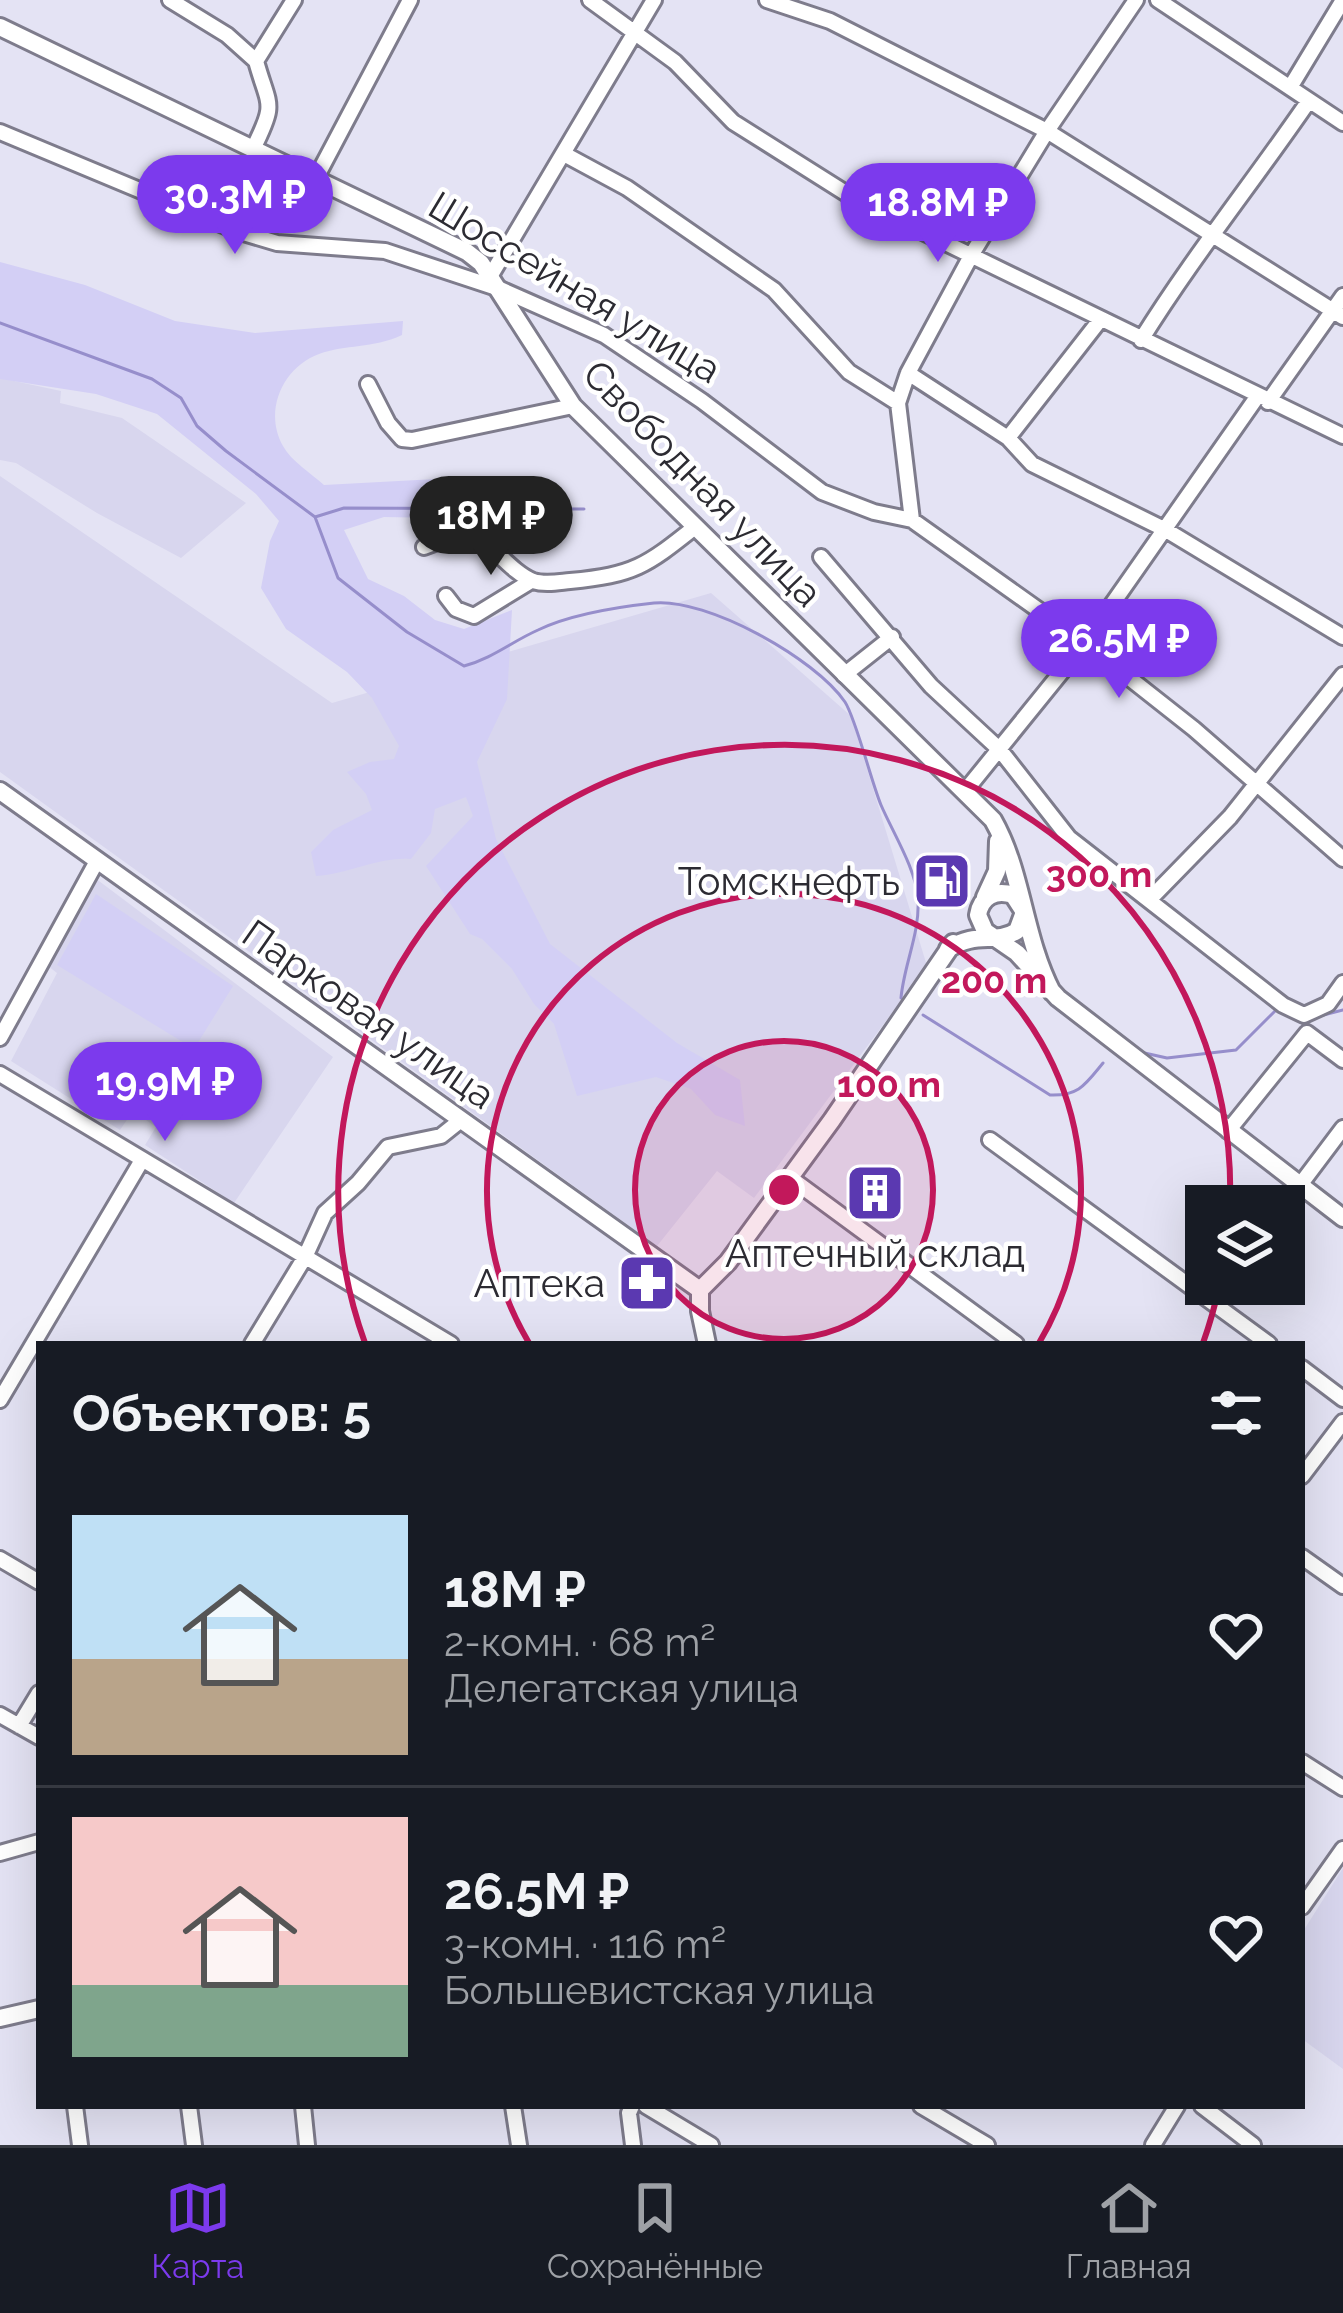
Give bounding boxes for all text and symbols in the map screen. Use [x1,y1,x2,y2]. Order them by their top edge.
pin: 30.3M ₽ [124,155,346,257]
pin: 18.8M ₽ [827,163,1049,265]
text: 30.3M ₽ [164,171,306,217]
text: 18.8M ₽ [868,179,1008,225]
street label: Шоссейная улица [421,182,729,392]
street label: Свободная улица [574,351,832,615]
pin: 18M ₽ [407,476,575,578]
text: 18M ₽ [437,492,545,538]
pin: 26.5M ₽ [1008,599,1230,701]
text: 26.5M ₽ [1048,615,1190,661]
fuel station icon: Томскнефть [911,850,973,912]
text: 300 m [1046,853,1152,895]
place label: Томскнефть [678,858,900,904]
street label: Парковая улица [234,910,504,1118]
text: 200 m [941,959,1047,1001]
pin: 19.9M ₽ [54,1042,276,1144]
text: 19.9M ₽ [95,1058,235,1104]
text: 100 m [837,1063,941,1105]
building icon: Аптечный склад [844,1162,906,1224]
centre of rings [763,1169,805,1211]
map controls [1185,1185,1305,1305]
button: layers [1185,1185,1305,1305]
place label: Аптечный склад [725,1230,1025,1276]
pharmacy icon: Аптека [616,1252,678,1314]
place label: Аптека [474,1260,605,1306]
icon: filters [1203,1380,1269,1446]
text: Объектов: 5 [72,1383,371,1443]
text: 18M ₽ [444,1559,586,1619]
icon: home [168,1563,312,1707]
icon: heart [1203,1602,1269,1668]
text: 2-комн. · 68 m² [444,1619,715,1665]
text: Делегатская улица [444,1665,799,1711]
text: 26.5M ₽ [444,1861,629,1921]
icon: home [168,1865,312,2009]
icon: heart [1203,1904,1269,1970]
text: 3-комн. · 116 m² [444,1921,726,1967]
text: Большевистская улица [444,1967,874,2013]
tab: Карта [151,2175,244,2286]
tab: Сохранённые [547,2175,763,2286]
tab: Главная [1066,2175,1192,2286]

